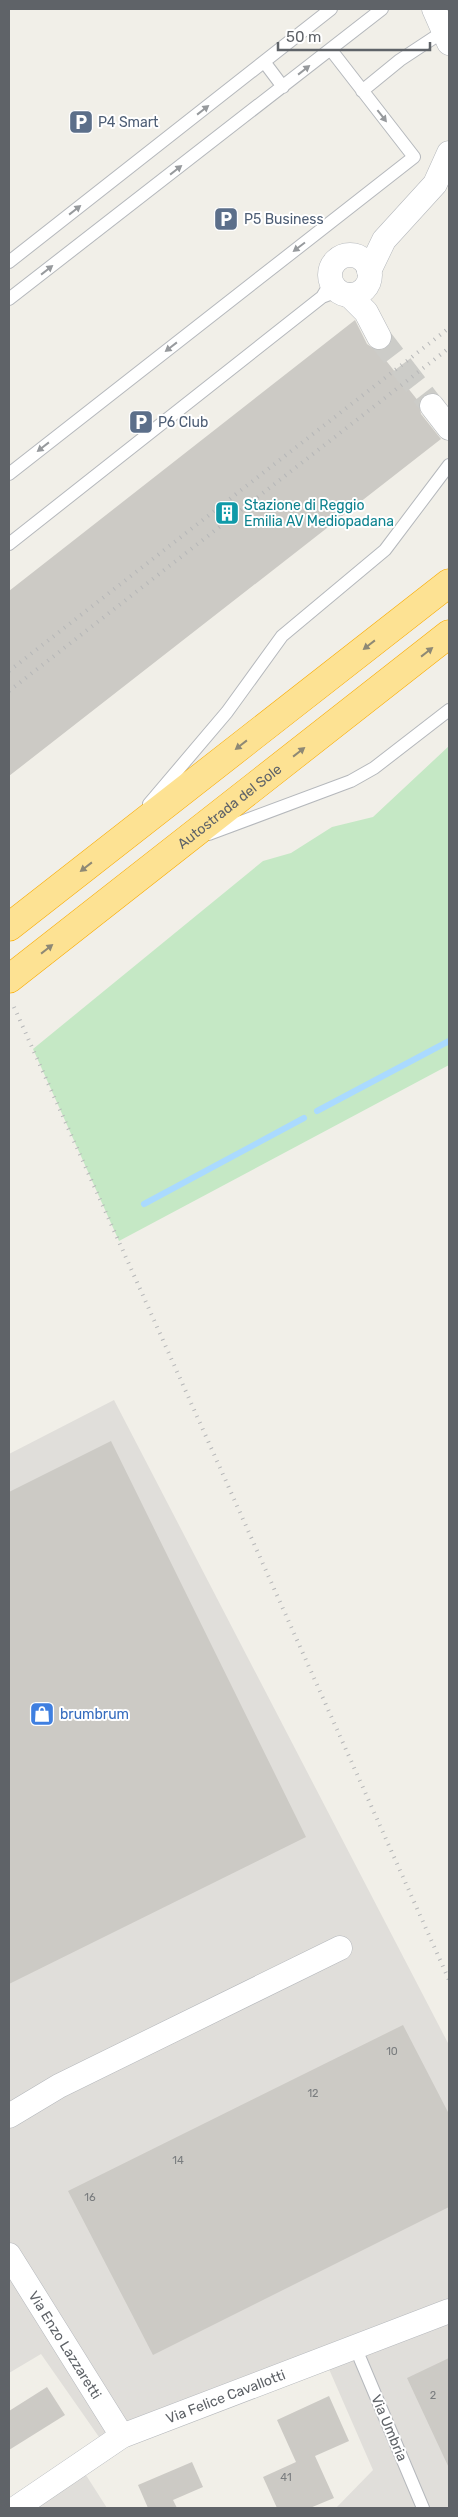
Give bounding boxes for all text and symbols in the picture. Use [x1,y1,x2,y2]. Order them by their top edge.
scale bar [278,20,430,52]
text: 50 m [286,28,321,46]
one-way arrow [297,65,310,76]
one-way arrow [196,105,209,116]
parking icon: P4 Smart [68,109,94,135]
one-way arrow [376,109,387,122]
place label: P4 Smart [98,114,159,131]
one-way arrow [169,165,183,175]
one-way arrow [68,205,81,216]
parking icon: P5 Business [213,206,239,232]
place label: P5 Business [244,211,324,228]
one-way arrow [292,242,306,252]
one-way arrow [40,264,53,275]
one-way arrow [165,342,178,353]
parking icon: P6 Club [128,409,154,435]
place label: P6 Club [158,414,208,431]
one-way arrow [36,442,50,452]
place label: Stazione di Reggio Emilia AV Mediopadana [244,497,394,530]
building icon: Stazione di Reggio Emilia AV Mediopadana [214,500,240,526]
one-way arrow [363,640,376,651]
one-way arrow [420,646,433,657]
one-way arrow [235,740,248,751]
one-way arrow [292,746,305,757]
street label: Autostrada del Sole [174,760,285,852]
one-way arrow [80,861,93,872]
one-way arrow [40,943,53,954]
shop icon: brumbrum [29,1701,55,1727]
place label: brumbrum [60,1706,129,1723]
house number: 10 [386,2045,398,2058]
house number: 12 [307,2087,319,2100]
house number: 14 [172,2154,184,2167]
house number: 16 [84,2191,96,2204]
street label: Via Enzo Lazzaretti [25,2288,105,2402]
street label: Via Felice Cavallotti [163,2366,288,2427]
house number: 2 [430,2389,436,2402]
street label: Via Umbria [367,2392,411,2464]
house number: 41 [280,2471,292,2484]

